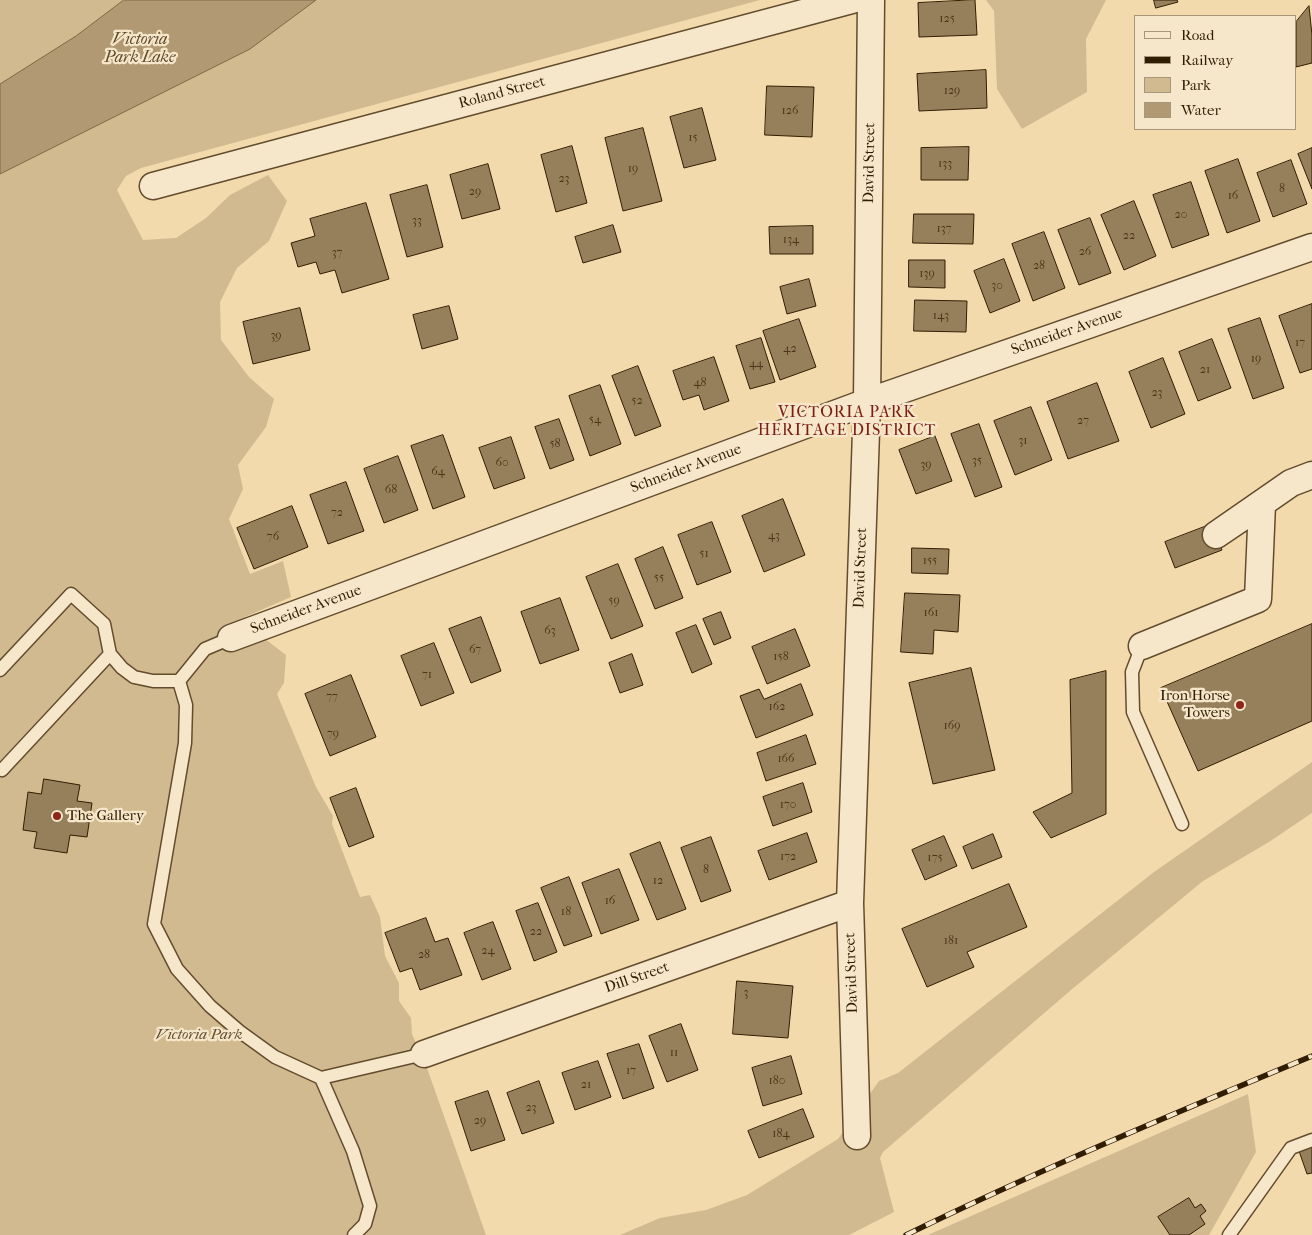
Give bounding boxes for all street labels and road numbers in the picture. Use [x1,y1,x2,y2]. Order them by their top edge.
street label: Roland Street [457,73,547,113]
street label: David Street [860,122,880,204]
street label: Schneider Avenue [1009,304,1125,360]
street label: Schneider Avenue [628,441,744,497]
street label: David Street [851,527,871,609]
street label: Schneider Avenue [248,582,364,638]
street label: David Street [842,932,862,1014]
street label: Dill Street [602,959,672,997]

